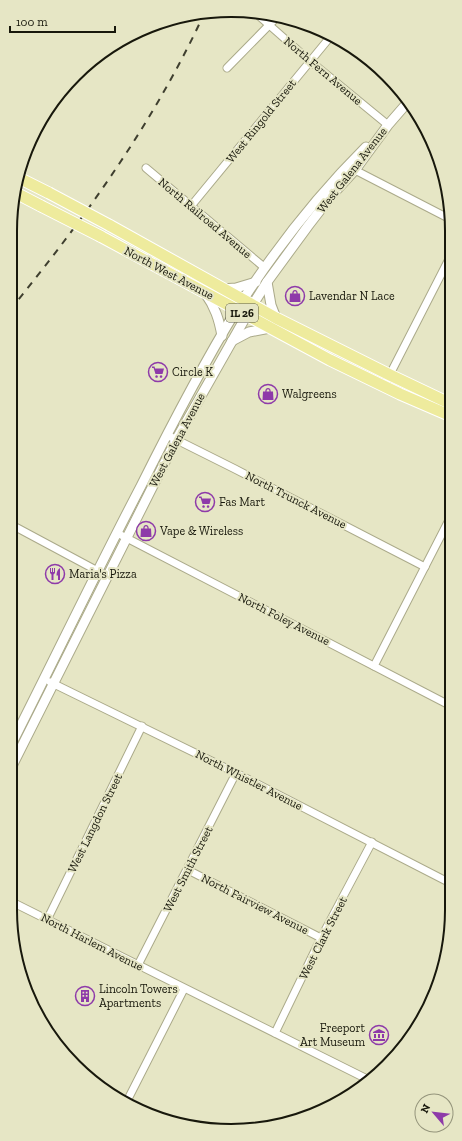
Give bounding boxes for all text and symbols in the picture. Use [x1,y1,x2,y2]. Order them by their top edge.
scale bar [10,8,115,34]
text: 100 m [16,15,48,29]
street label: North Fern Avenue [281,34,365,108]
street label: West Ringold Street [223,76,299,166]
street label: West Galena Avenue [314,124,390,216]
street label: North Railroad Avenue [156,175,255,261]
street label: North West Avenue [122,243,217,303]
shop icon: Lavendar N Lace [284,285,306,307]
place label: Lavendar N Lace [309,289,395,303]
road number: IL 26 [226,304,258,322]
supermarket icon: Circle K [147,361,169,383]
place label: Circle K [172,365,213,379]
shop icon: Walgreens [257,383,279,405]
place label: Walgreens [282,387,337,401]
street label: West Galena Avenue [146,390,208,490]
street label: North Trunck Avenue [243,468,349,532]
supermarket icon: Fas Mart [194,491,216,513]
place label: Fas Mart [219,495,266,509]
shop icon: Vape & Wireless [135,520,157,542]
place label: Vape & Wireless [159,524,243,538]
restaurant icon: Maria's Pizza [44,563,66,585]
place label: Maria's Pizza [69,567,137,581]
street label: North Foley Avenue [236,590,332,648]
street label: North Whistler Avenue [193,747,305,813]
street label: West Langdon Street [65,771,125,875]
street label: West Smith Street [160,823,216,914]
street label: North Fairview Avenue [199,871,311,937]
street label: West Clark Street [296,894,350,982]
street label: North Harlem Avenue [39,910,146,974]
place label: Lincoln Towers Apartments [99,982,178,1010]
building icon: Lincoln Towers Apartments [74,985,96,1007]
place label: Freeport Art Museum [300,1021,366,1049]
museum icon: Freeport Art Museum [368,1024,390,1046]
north arrow [414,1093,454,1133]
text: N [418,1101,434,1115]

